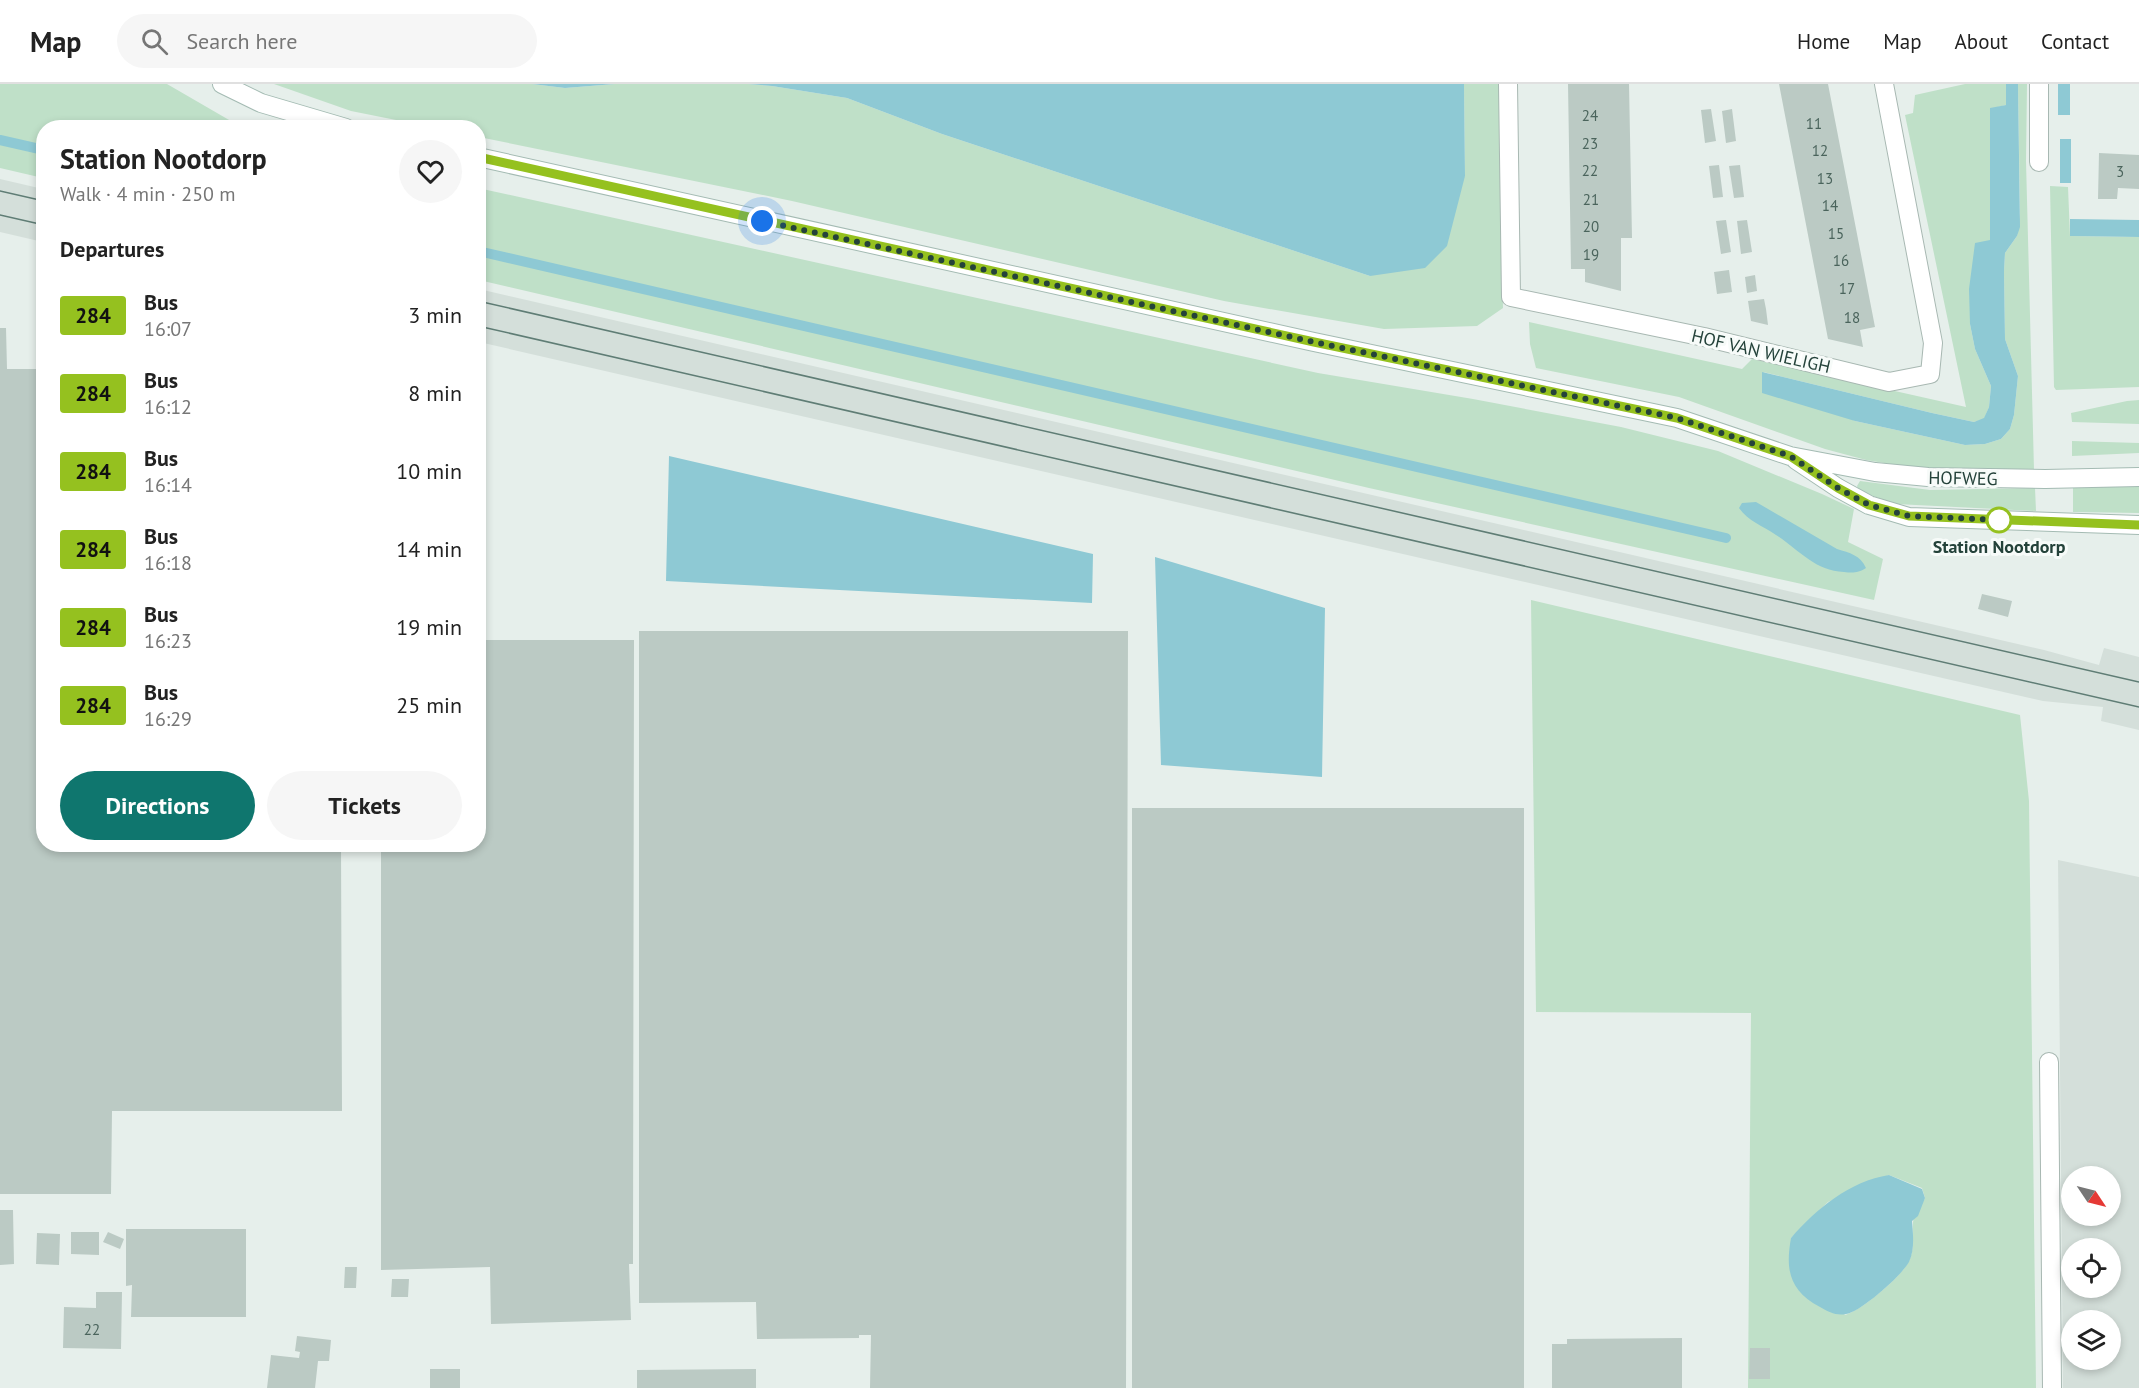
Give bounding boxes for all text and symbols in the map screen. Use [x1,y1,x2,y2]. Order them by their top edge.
search box [117,14,537,68]
text: Map [30,23,81,60]
icon: search [138,25,171,58]
text: Search here [186,27,297,55]
text: Home [1797,28,1850,55]
text: Map [1883,28,1922,55]
text: About [1955,28,2008,55]
text: Contact [2041,28,2109,55]
house number: 24 [1582,106,1598,125]
house number: 11 [1806,114,1822,133]
house number: 23 [1582,134,1598,153]
text: Station Nootdorp [60,140,267,177]
button: heart [399,140,462,203]
house number: 12 [1812,141,1828,160]
house number: 22 [1582,161,1598,180]
house number: 3 [2116,162,2124,181]
house number: 13 [1817,169,1833,188]
text: Walk · 4 min · 250 m [60,181,236,207]
house number: 21 [1583,190,1599,209]
house number: 14 [1822,196,1838,215]
your location [747,206,777,236]
house number: 20 [1583,217,1599,236]
house number: 15 [1828,224,1844,243]
text: Departures [60,235,164,263]
house number: 19 [1583,245,1599,264]
house number: 16 [1833,251,1849,270]
house number: 17 [1839,279,1855,298]
text: Bus [144,288,178,316]
text: 3 min [408,301,462,329]
text: 284 [75,302,111,329]
house number: 18 [1844,308,1860,327]
text: 16:07 [144,316,192,342]
street label: HOF VAN WIELIGH [1689,324,1833,378]
text: Bus [144,366,178,394]
text: 8 min [408,379,462,407]
text: 284 [75,380,111,407]
text: 16:12 [144,394,192,420]
text: Bus [144,444,178,472]
text: 10 min [396,457,462,485]
text: 284 [75,458,111,485]
street label: HOFWEG [1928,466,1998,490]
text: 16:14 [144,472,192,498]
marker: Station Nootdorp [1986,507,2012,533]
text: Bus [144,522,178,550]
text: 14 min [396,535,462,563]
place label: Station Nootdorp [1933,535,2066,558]
text: 284 [75,536,111,563]
text: 16:18 [144,550,192,576]
text: Bus [144,600,178,628]
text: 19 min [396,613,462,641]
text: 284 [75,614,111,641]
text: 16:23 [144,628,192,654]
text: Bus [144,678,178,706]
text: 25 min [396,691,462,719]
text: 284 [75,692,111,719]
text: 16:29 [144,706,192,732]
button: Directions [60,771,255,840]
button: Tickets [267,771,462,840]
north arrow [2061,1166,2121,1226]
map controls [2061,1166,2121,1370]
button: locate [2061,1238,2121,1298]
button: layers [2061,1310,2121,1370]
house number: 22 [84,1320,100,1339]

